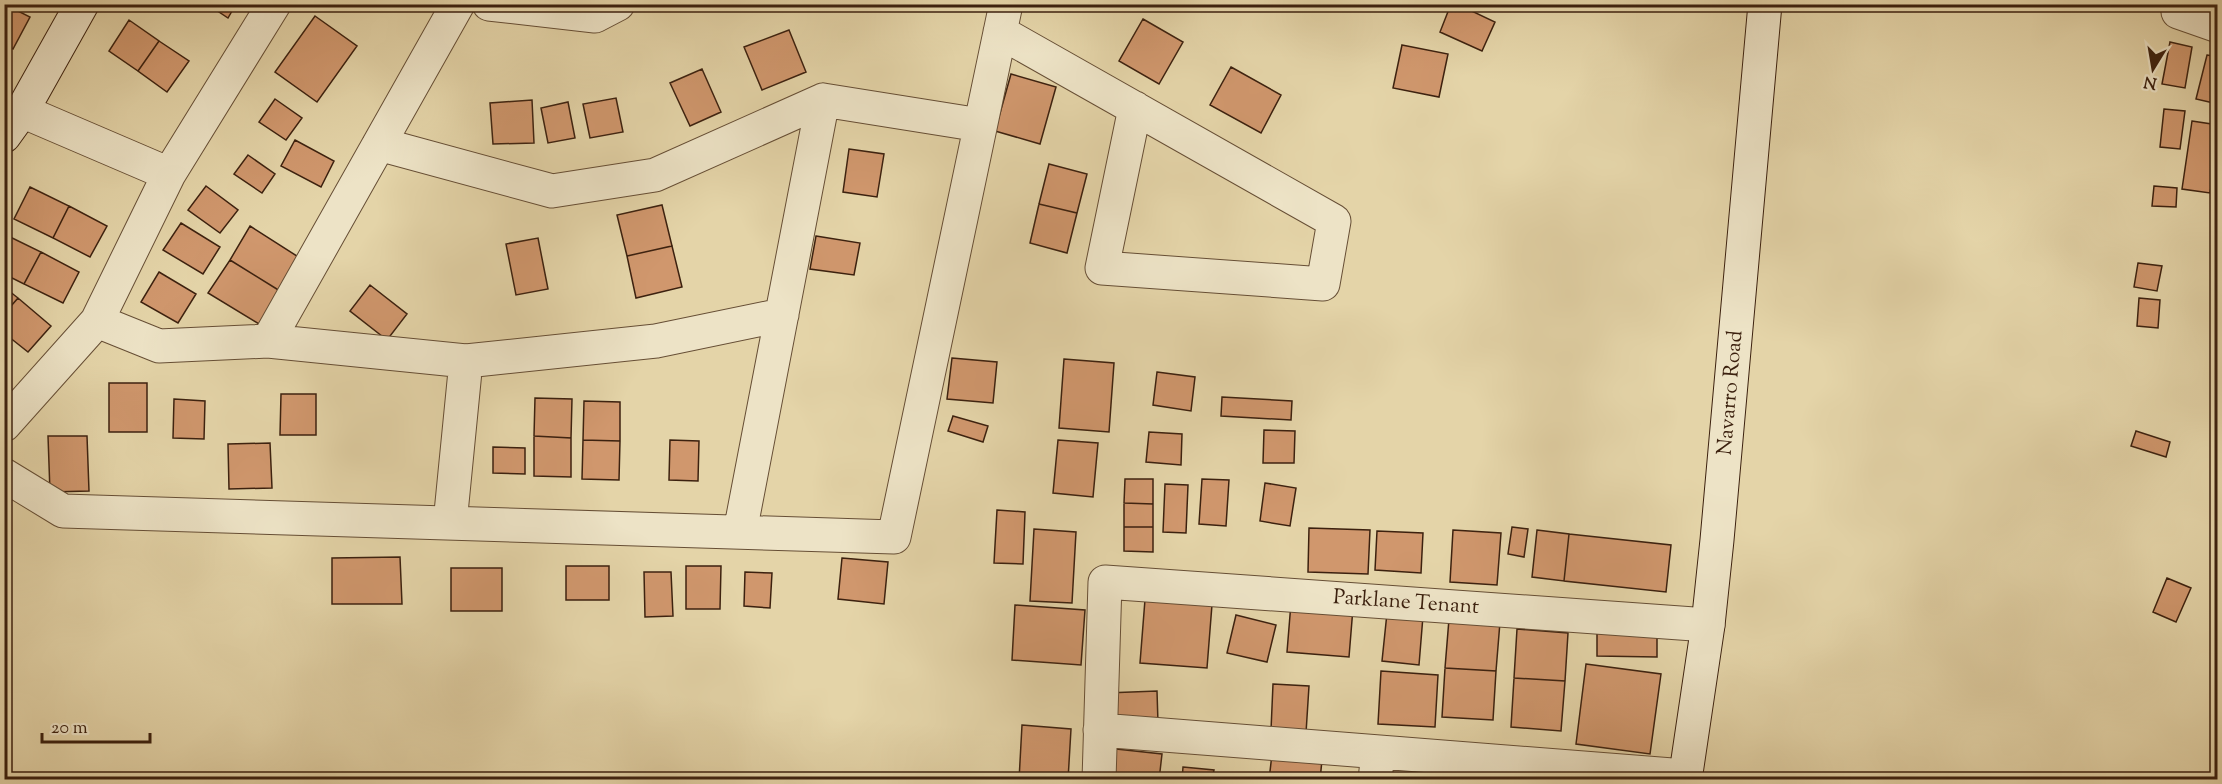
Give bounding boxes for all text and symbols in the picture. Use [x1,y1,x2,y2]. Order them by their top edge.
north arrow [2123,39,2183,99]
text: N [2142,69,2159,94]
street label: Navarro Road [1711,329,1751,457]
street label: Parklane Tenant [1332,583,1480,623]
scale bar [42,706,150,744]
text: 20 m [51,716,88,742]

